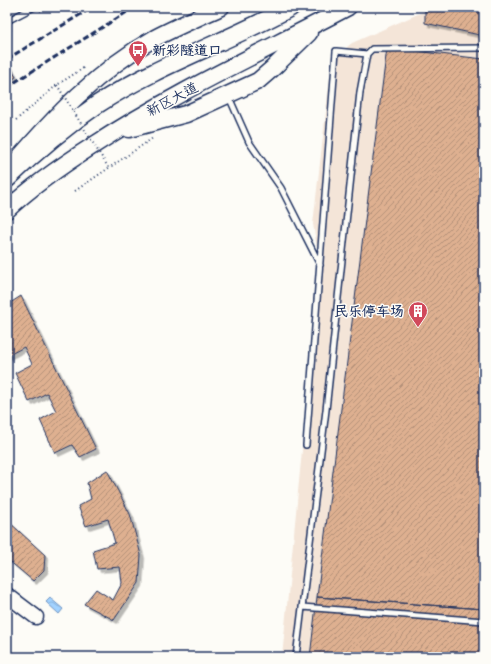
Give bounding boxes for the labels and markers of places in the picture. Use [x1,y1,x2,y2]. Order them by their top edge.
bus stop icon: 新彩隧道口 [127,39,149,67]
place label: 新彩隧道口 [152,42,222,59]
building icon: 民乐停车场 [407,300,429,328]
place label: 民乐停车场 [334,303,404,320]

